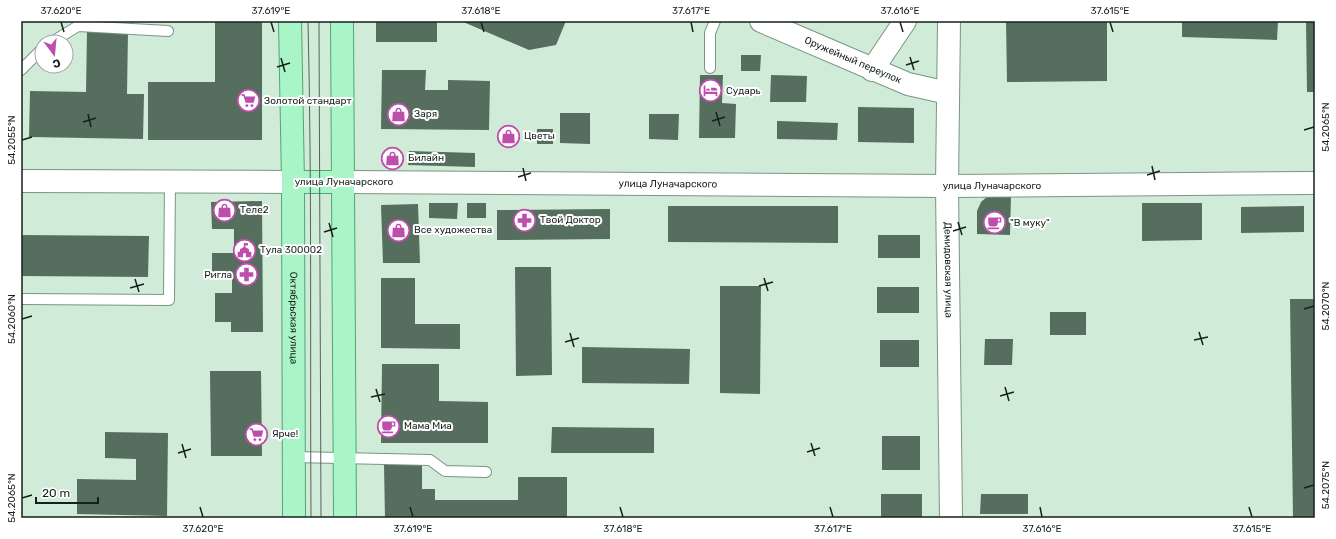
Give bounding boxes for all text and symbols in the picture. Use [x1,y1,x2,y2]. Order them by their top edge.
text: 37.620°E [40,5,82,17]
text: 37.619°E [252,5,290,17]
text: 37.618°E [461,5,501,17]
text: 37.617°E [672,5,710,17]
text: 37.616°E [881,5,919,17]
text: 37.615°E [1091,5,1129,17]
north arrow [34,34,74,74]
street label: Оружейный переулок [803,34,904,87]
text: С [51,56,62,71]
hotel icon: Сударь [697,78,723,104]
place label: Сударь [726,85,761,97]
supermarket icon: Золотой стандарт [235,88,261,114]
place label: Золотой стандарт [264,95,352,107]
shop icon: Заря [385,101,411,127]
text: 54.2065°N [1320,102,1332,152]
place label: Заря [414,108,437,120]
text: 54.2055°N [6,115,18,165]
shop icon: Цветы [496,123,522,149]
place label: Цветы [524,130,555,142]
shop icon: Билайн [380,145,406,171]
place label: Билайн [408,152,444,164]
street label: улица Луначарского [295,176,394,188]
street label: улица Луначарского [619,178,718,190]
street label: улица Луначарского [943,180,1042,192]
shop icon: Теле2 [211,197,237,223]
place label: Теле2 [240,204,269,216]
pharmacy icon: Твой Доктор [512,207,538,233]
cafe icon: "В муку" [981,210,1007,236]
place label: Твой Доктор [540,214,601,226]
shop icon: Все художества [386,217,412,243]
place label: "В муку" [1010,217,1050,229]
street label: Демидовская улица [941,222,955,318]
place label: Все художества [414,224,492,236]
public building icon: Тула 300002 [232,237,258,263]
place label: Тула 300002 [260,244,322,256]
pharmacy icon: Ригла [234,262,260,288]
place label: Ригла [204,269,232,281]
street label: Октябрьская улица [287,272,300,364]
text: 54.2070°N [1320,281,1332,331]
text: 54.2060°N [6,294,18,344]
cafe icon: Мама Миа [375,413,401,439]
place label: Мама Миа [404,420,452,432]
supermarket icon: Ярче! [244,421,270,447]
place label: Ярче! [272,428,298,440]
text: 54.2075°N [1320,461,1332,509]
text: 54.2065°N [6,473,18,523]
scale bar [36,479,98,505]
text: 20 m [42,486,70,500]
text: 37.620°E [182,523,224,535]
text: 37.619°E [394,523,432,535]
text: 37.618°E [603,523,643,535]
text: 37.617°E [814,523,852,535]
text: 37.616°E [1023,523,1061,535]
text: 37.615°E [1233,523,1271,535]

